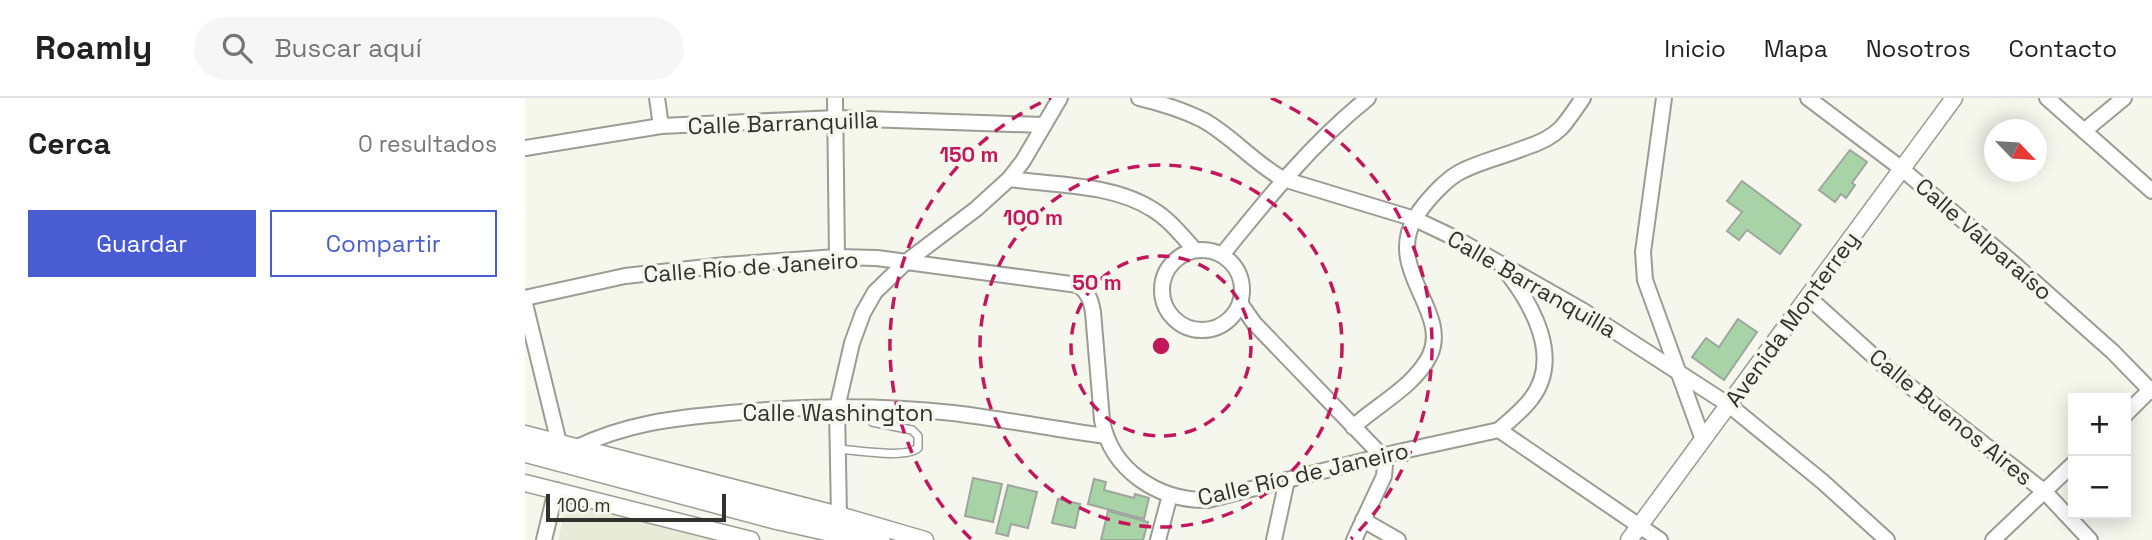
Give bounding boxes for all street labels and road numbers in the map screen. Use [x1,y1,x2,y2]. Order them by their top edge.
street label: Calle Barranquilla [687,105,879,141]
street label: Calle Valparaíso [1909,171,2059,307]
street label: Calle Barranquilla [1442,223,1622,345]
street label: Avenida Monterrey [1718,225,1866,413]
street label: Calle Río de Janeiro [642,245,860,289]
street label: Calle Buenos Aires [1863,342,2039,492]
street label: Calle Washington [743,398,933,428]
street label: Calle Río de Janeiro [1195,435,1411,513]

